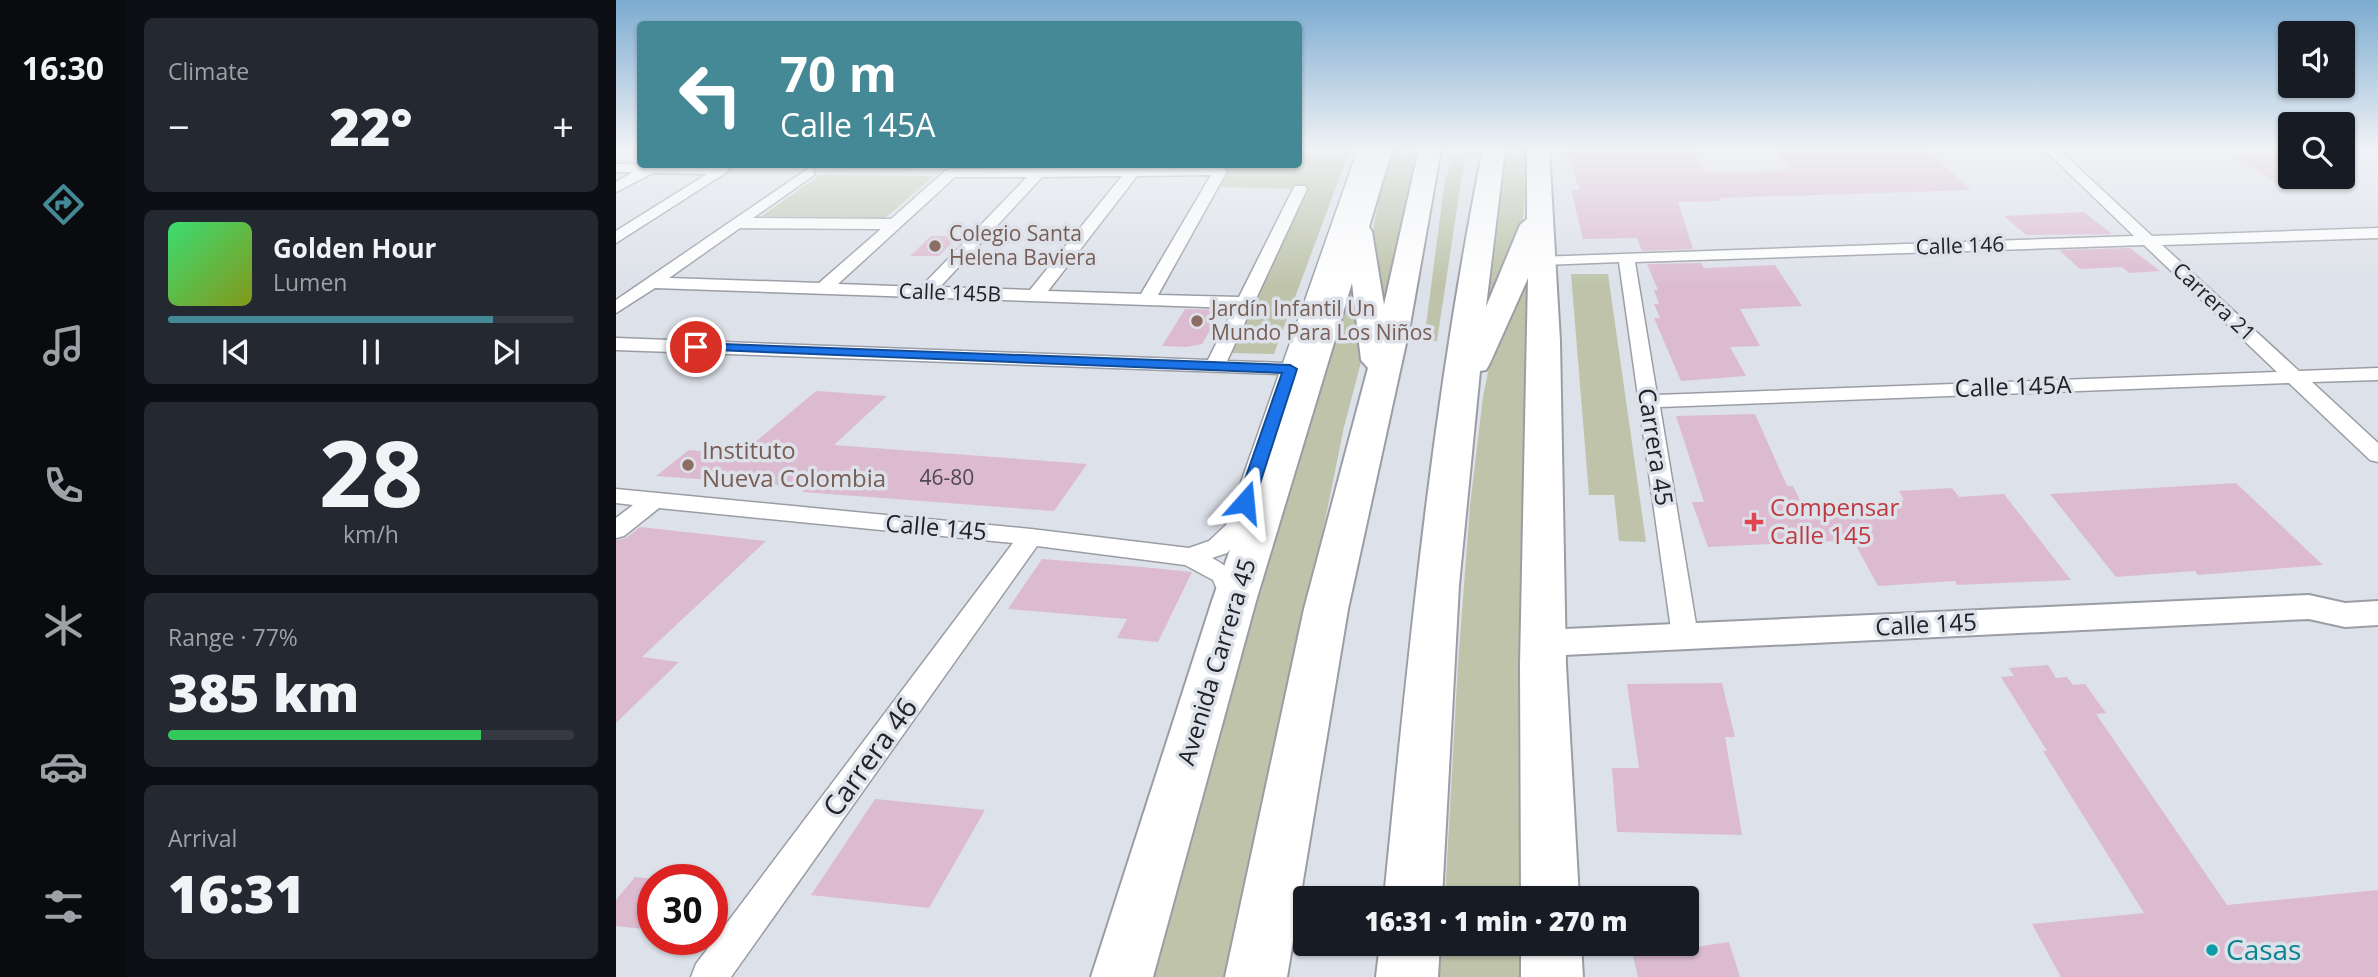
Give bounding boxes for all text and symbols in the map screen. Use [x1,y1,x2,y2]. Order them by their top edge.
map controls [2278,21,2355,189]
button: sound [2278,21,2355,98]
text: 70 m [780,40,897,106]
text: 16:30 [22,46,104,89]
icon: left [665,49,756,140]
text: Climate [168,55,249,87]
text: 22° [330,90,412,161]
text: − [168,100,190,152]
text: + [552,100,574,152]
text: Calle 145A [780,103,936,146]
button: search [2278,112,2355,189]
icon: directions [39,180,88,229]
place label: Colegio Santa Helena Baviera [949,219,1096,271]
street label: Calle 146 [1915,229,2005,261]
text: Golden Hour [273,230,436,266]
marker: Colegio Santa Helena Baviera [927,238,943,254]
street label: Carrera 21 [2167,256,2262,347]
text: Lumen [273,266,347,298]
street label: Calle 145B [898,276,1002,308]
place label: Jardín Infantil Un Mundo Para Los Niños [1209,294,1432,346]
marker: Jardín Infantil Un Mundo Para Los Niños [1189,313,1205,329]
pin [666,317,726,377]
icon: music [39,321,88,370]
icon: arrive [677,328,715,366]
icon: previous [217,333,255,371]
icon: pause [352,333,390,371]
icon: next [487,333,525,371]
street label: Calle 145A [1954,367,2073,404]
street label: Carrera 45 [1631,386,1682,508]
text: 28 [319,410,423,534]
place label: Instituto Nueva Colombia [702,433,886,494]
marker: Instituto Nueva Colombia [680,457,696,473]
icon: phone [39,461,88,510]
house number: 46-80 [920,463,974,491]
position arrow [1208,465,1282,539]
place label: Compensar Calle 145 [1770,490,1899,551]
street label: Calle 145 [884,506,988,547]
marker: Compensar Calle 145 [1744,512,1764,532]
text: km/h [343,518,399,550]
street label: Avenida Carrera 45 [1168,554,1263,769]
icon: climate [39,601,88,650]
street label: Calle 145 [1874,604,1977,643]
text: Range · 77% [168,621,298,653]
text: 385 km [168,656,359,727]
street label: Carrera 46 [813,689,925,823]
icon: car [39,742,88,791]
text: Arrival [168,822,237,854]
text: 16:31 [168,857,305,928]
speed limit sign: 30 [637,864,728,955]
icon: filters [39,882,88,931]
text: 16:31 · 1 min · 270 m [1365,903,1627,939]
place label: Casas [2226,930,2301,968]
marker: Casas [2204,942,2220,958]

